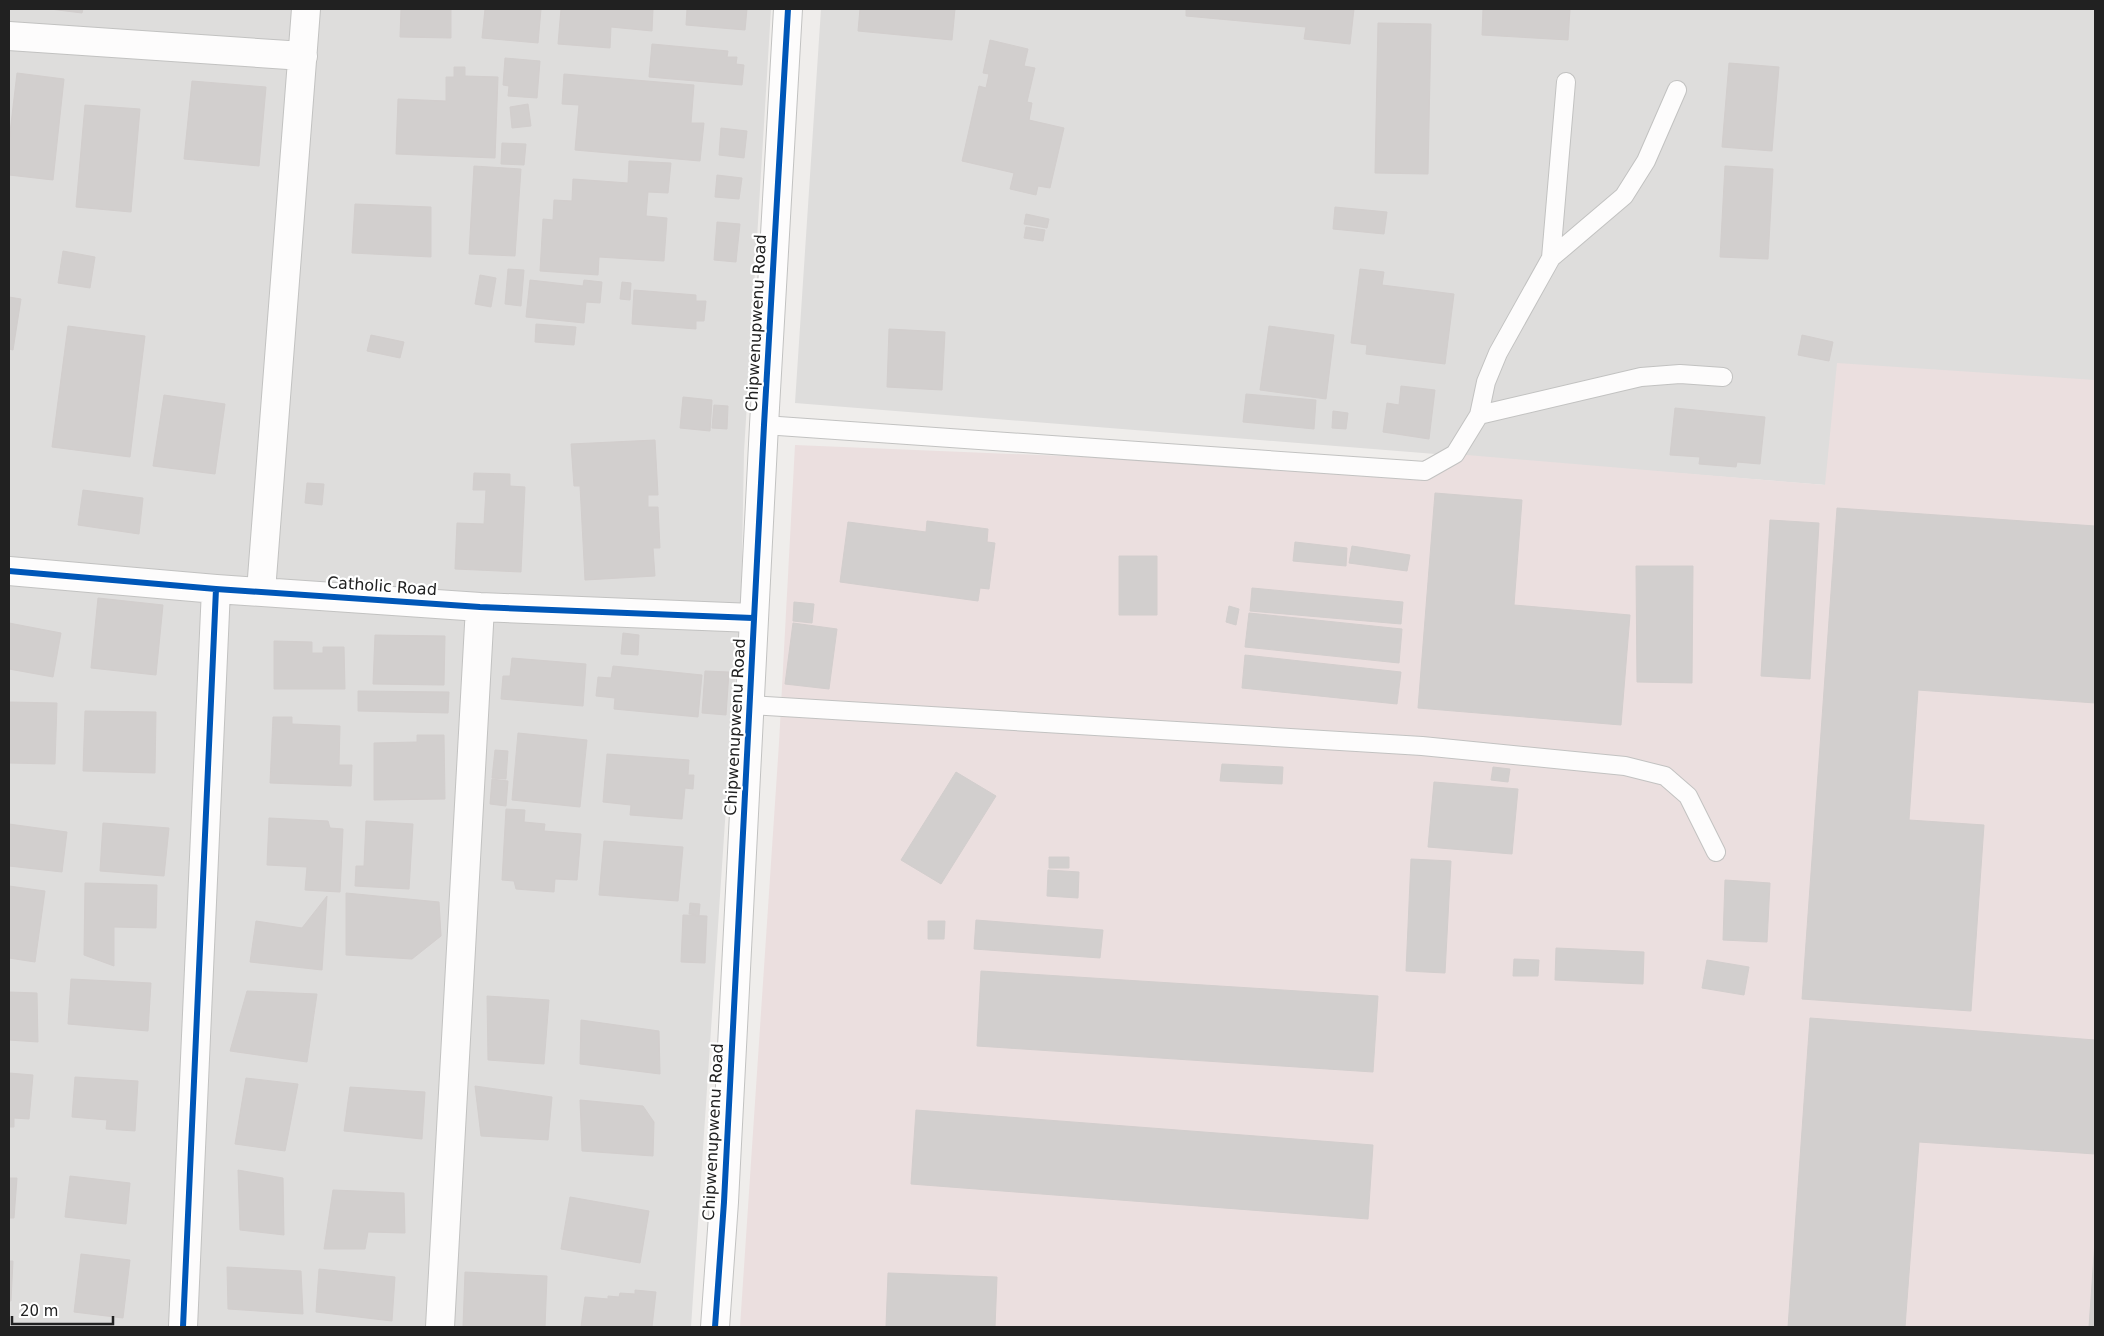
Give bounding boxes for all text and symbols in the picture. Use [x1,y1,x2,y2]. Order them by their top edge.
street label: Chipwenupwenu Road [742,234,770,412]
street label: Catholic Road [326,573,438,599]
street label: Chipwenupwenu Road [721,638,749,816]
street label: Chipwenupwenu Road [699,1043,727,1221]
scale bar [12,1294,114,1326]
text: 20 m [20,1302,58,1320]

